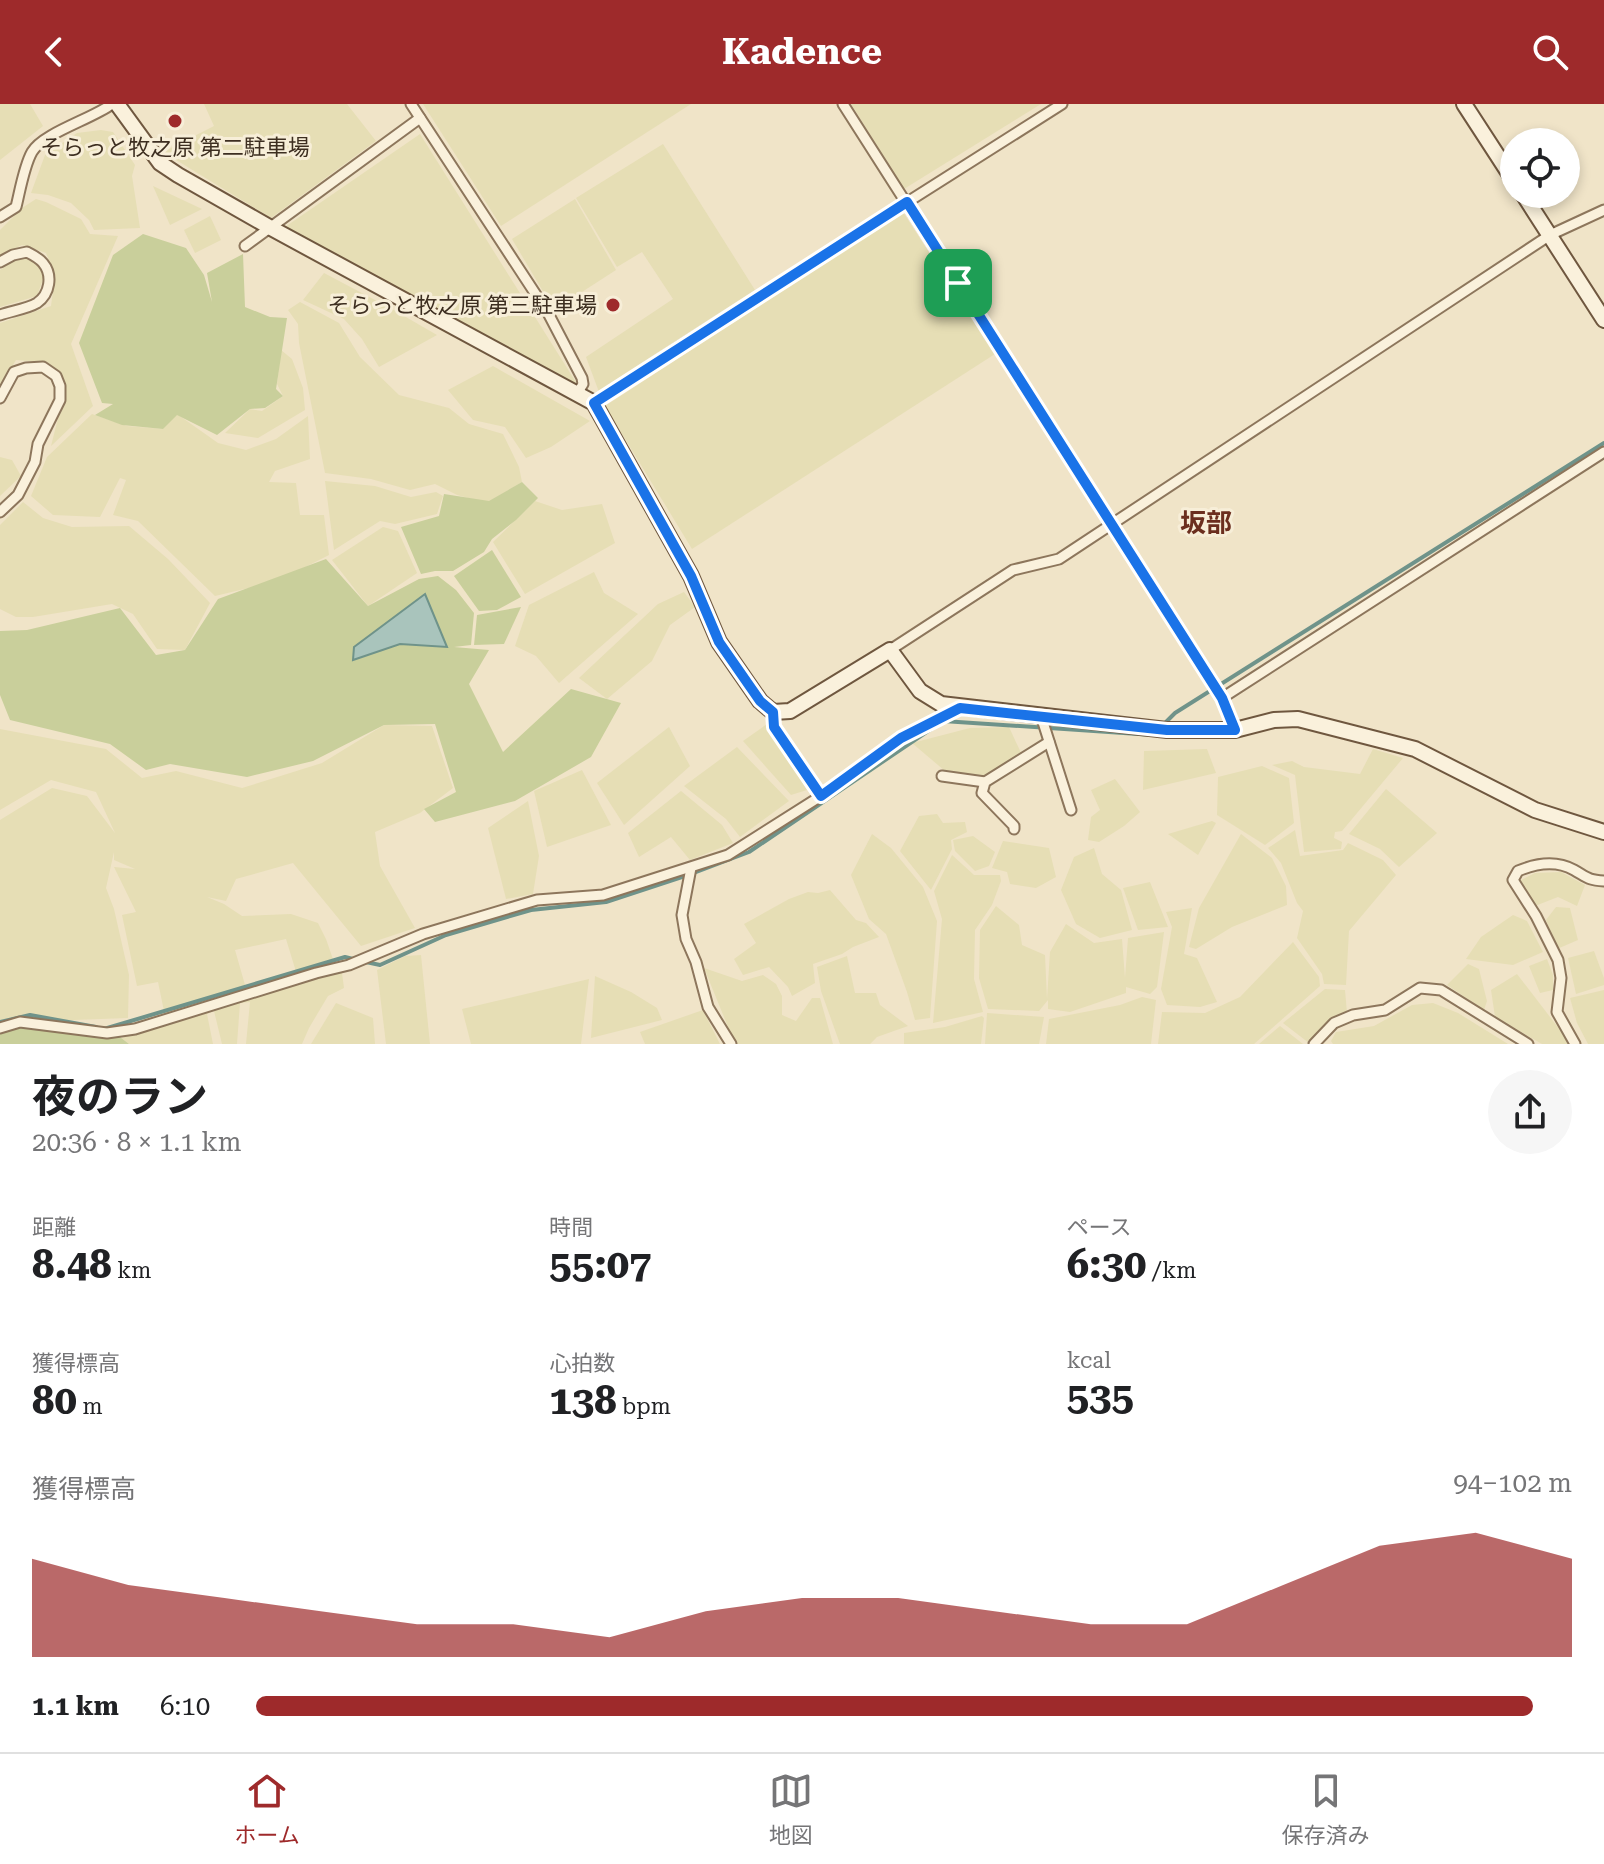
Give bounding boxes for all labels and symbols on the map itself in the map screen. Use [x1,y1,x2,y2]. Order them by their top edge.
marker: そらっと牧之原 第二駐車場 [166,112,184,130]
place label: そらっと牧之原 第二駐車場 [40,135,310,160]
pin [924,249,992,317]
place label: そらっと牧之原 第三駐車場 [327,293,597,318]
marker: そらっと牧之原 第三駐車場 [604,296,622,314]
district label: 坂部 [1180,508,1232,538]

